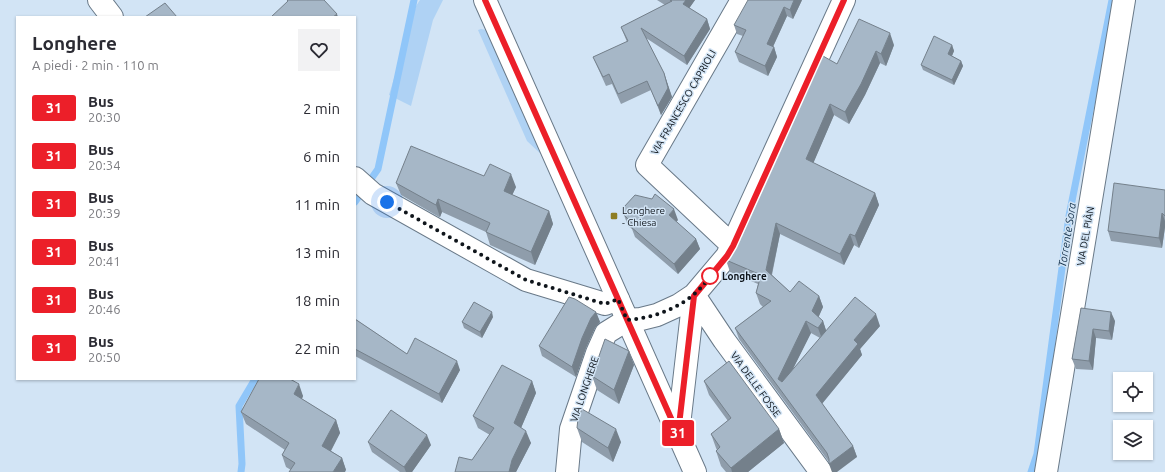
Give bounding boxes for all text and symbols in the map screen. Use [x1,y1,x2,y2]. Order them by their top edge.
button: heart [298,29,340,71]
text: Longhere [32,32,117,54]
street label: VIA FRANCESCO CAPRIOLI [649,48,718,157]
text: A piedi · 2 min · 110 m [32,58,159,72]
text: Bus [88,93,114,110]
text: 31 [46,100,62,116]
text: 2 min [303,100,340,117]
text: 20:30 [88,110,121,124]
text: Bus [88,141,114,158]
text: 31 [46,148,62,164]
text: 6 min [303,148,340,165]
text: 20:34 [88,158,121,172]
text: Bus [88,189,114,206]
your location [377,192,397,212]
text: 31 [46,196,62,212]
text: 11 min [294,196,340,213]
water label: Torrente Sora [1056,202,1078,268]
place label: Longhere - Chiesa [622,205,665,228]
street label: VIA DEL PIÀN [1074,205,1096,267]
text: 20:39 [88,206,121,220]
marker: Longhere - Chiesa [609,211,619,221]
text: Bus [88,237,114,254]
text: 31 [46,244,62,260]
text: 13 min [294,244,340,261]
text: 20:41 [88,254,121,268]
marker: Longhere [701,267,719,285]
place label: Longhere [722,271,767,282]
text: Bus [88,285,114,302]
text: 31 [46,292,62,308]
text: 18 min [294,292,340,309]
text: 20:46 [88,302,121,316]
text: Bus [88,333,114,350]
text: 31 [46,340,62,356]
text: 22 min [294,340,340,357]
text: 20:50 [88,350,121,364]
street label: VIA DELLE FOSSE [728,350,783,419]
street label: VIA LONGHERE [568,355,601,423]
map controls [1113,372,1153,460]
button: locate [1113,372,1153,412]
line badge: 31 [660,420,696,446]
button: layers [1113,420,1153,460]
text: 31 [670,425,686,441]

